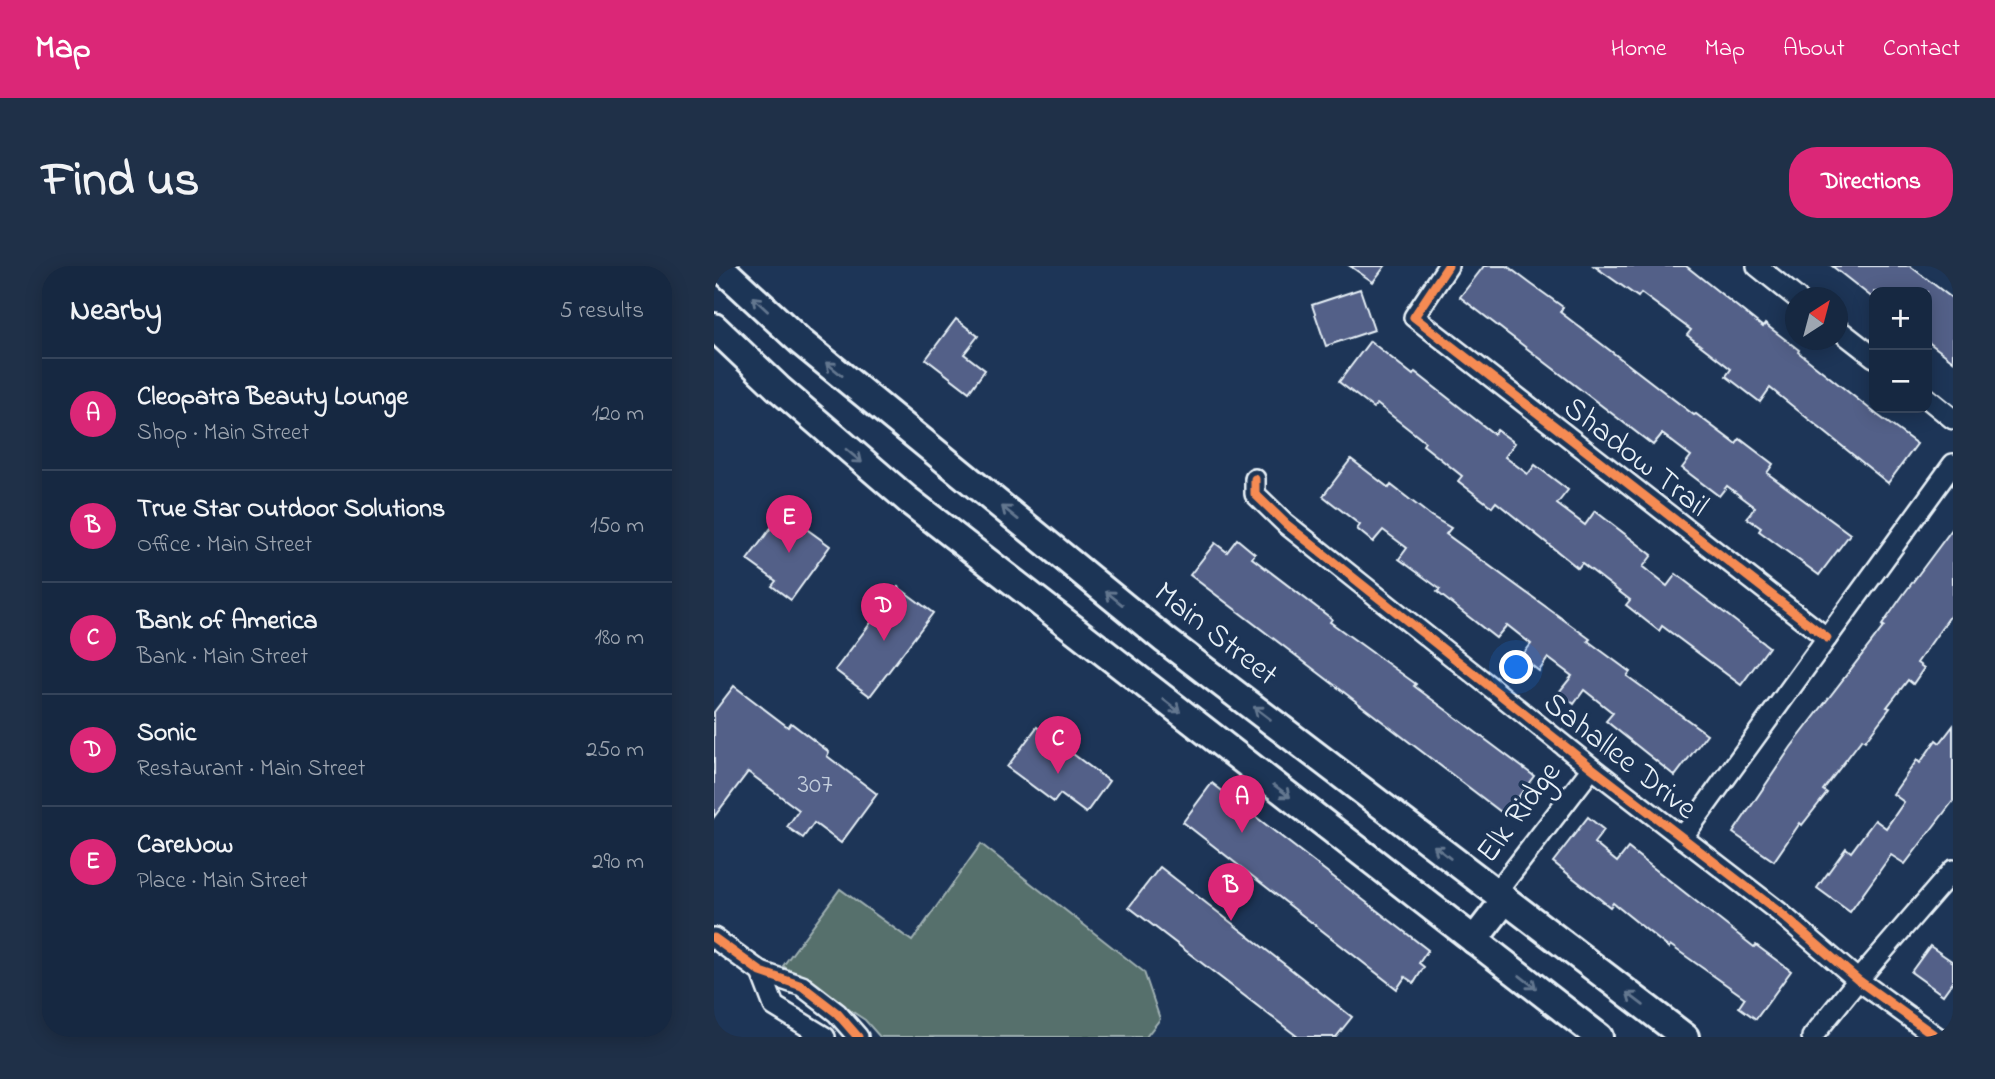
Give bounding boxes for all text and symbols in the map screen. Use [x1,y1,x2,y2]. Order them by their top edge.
text: Map [35,25,91,73]
text: Home [1611,32,1667,67]
text: Map [1705,32,1745,67]
text: About [1783,32,1845,67]
text: Contact [1883,32,1960,67]
text: Find us [42,146,199,218]
button: Directions [1789,147,1953,218]
north arrow [1785,287,1848,350]
map controls [1869,287,1932,413]
button: + [1869,287,1932,350]
text: Nearby [70,290,162,334]
text: 5 results [560,295,644,328]
one-way arrow [751,296,769,312]
button: − [1869,350,1932,413]
one-way arrow [825,361,843,377]
text: Cleopatra Beauty Lounge [137,379,408,417]
street label: Shadow Trail [1552,386,1718,530]
text: A [86,398,100,431]
text: 120 m [592,398,644,431]
text: Shop · Main Street [137,417,309,450]
one-way arrow [845,448,863,464]
text: True Star Outdoor Solutions [137,491,445,529]
pin: E [766,495,812,553]
one-way arrow [1001,505,1019,520]
text: B [85,510,101,543]
text: 150 m [590,510,644,543]
text: Office · Main Street [137,529,312,562]
street label: Main Street [1143,571,1288,699]
pin: D [861,583,907,641]
one-way arrow [1105,590,1123,606]
text: Bank of America [137,603,318,641]
text: C [87,622,99,655]
text: 180 m [595,622,644,655]
text: Bank · Main Street [137,641,308,674]
your location [1499,650,1533,684]
street label: Sahallee Drive [1532,682,1707,833]
one-way arrow [1163,698,1181,714]
one-way arrow [1253,706,1271,721]
text: Sonic [137,715,196,753]
pin: C [1035,716,1081,774]
text: D [85,734,101,767]
text: 250 m [586,734,644,767]
street label: Elk Ridge [1466,752,1574,874]
text: Restaurant · Main Street [137,753,366,786]
house number: 307 [797,765,833,806]
pin: A [1219,775,1265,833]
one-way arrow [1272,784,1291,799]
text: CareNow [137,827,233,865]
one-way arrow [1433,845,1451,860]
text: E [86,846,100,879]
text: 290 m [592,846,644,879]
pin: B [1208,863,1254,921]
text: Place · Main Street [137,865,308,898]
one-way arrow [1518,974,1537,989]
one-way arrow [1627,992,1645,1007]

